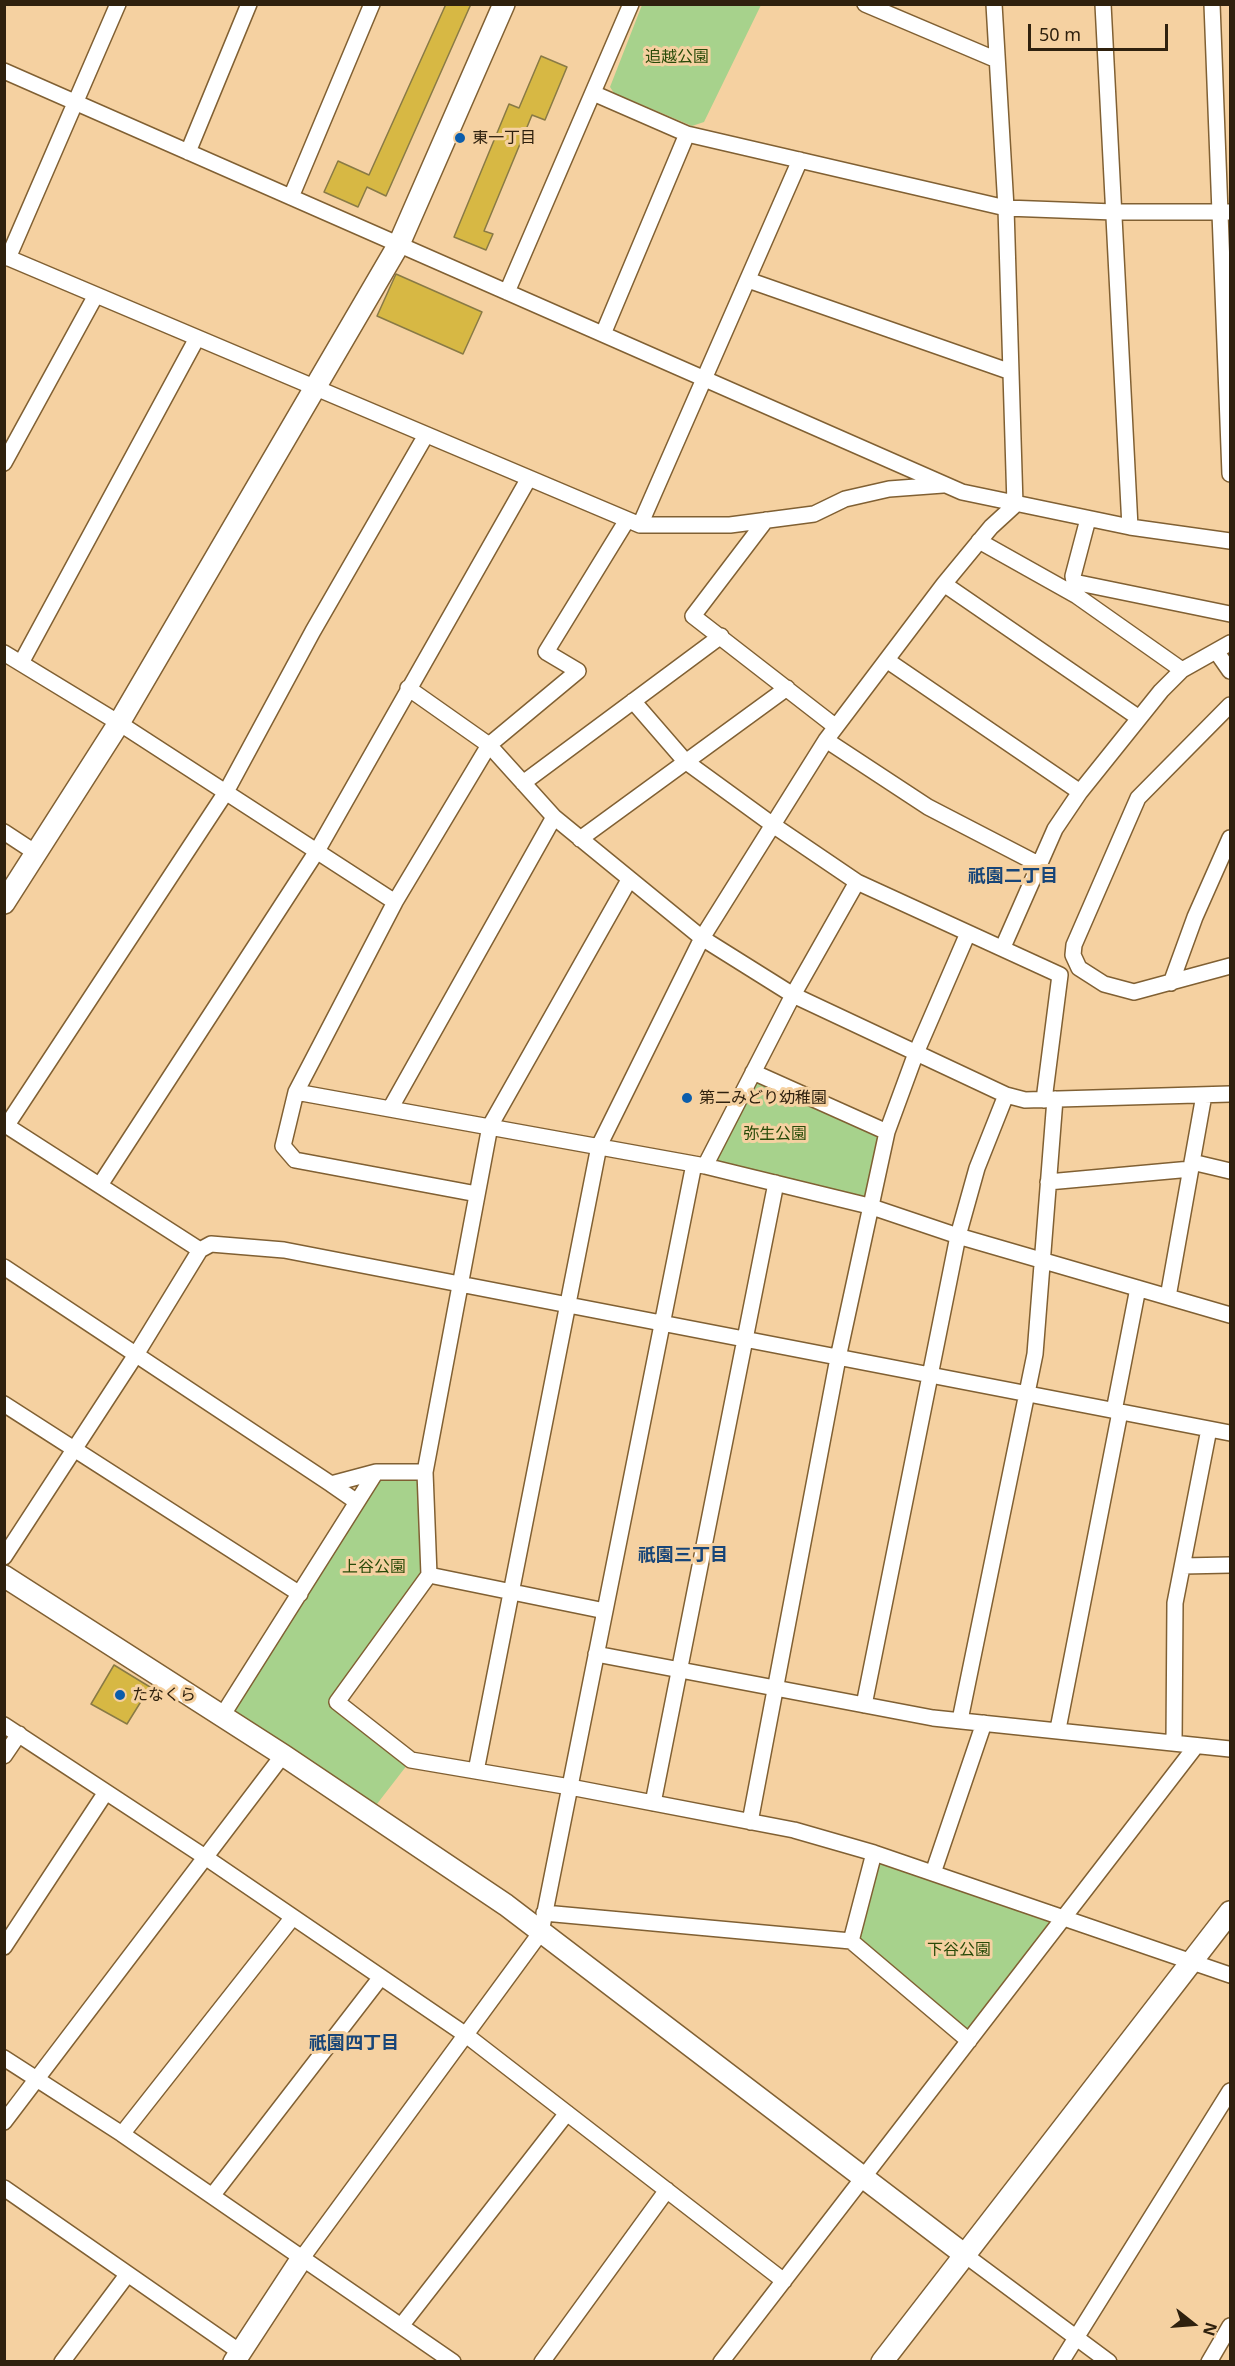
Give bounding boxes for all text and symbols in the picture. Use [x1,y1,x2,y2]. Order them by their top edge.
scale bar [1031,12,1170,50]
text: 50 m [1039,22,1081,46]
park label: 追越公園 [645,47,709,67]
place label: 東一丁目 [472,128,536,148]
marker: 東一丁目 [453,131,467,145]
district label: 祇園二丁目 [968,866,1058,888]
place label: 第二みどり幼稚園 [699,1088,827,1108]
marker: 第二みどり幼稚園 [680,1091,694,1105]
park label: 弥生公園 [743,1124,807,1144]
district label: 祇園三丁目 [638,1545,728,1567]
park label: 上谷公園 [342,1557,406,1577]
place label: たなくら [132,1685,196,1705]
marker: たなくら [113,1688,127,1702]
park label: 下谷公園 [927,1940,991,1960]
district label: 祇園四丁目 [309,2033,399,2055]
north arrow [1163,2294,1223,2354]
text: N [1198,2320,1223,2339]

